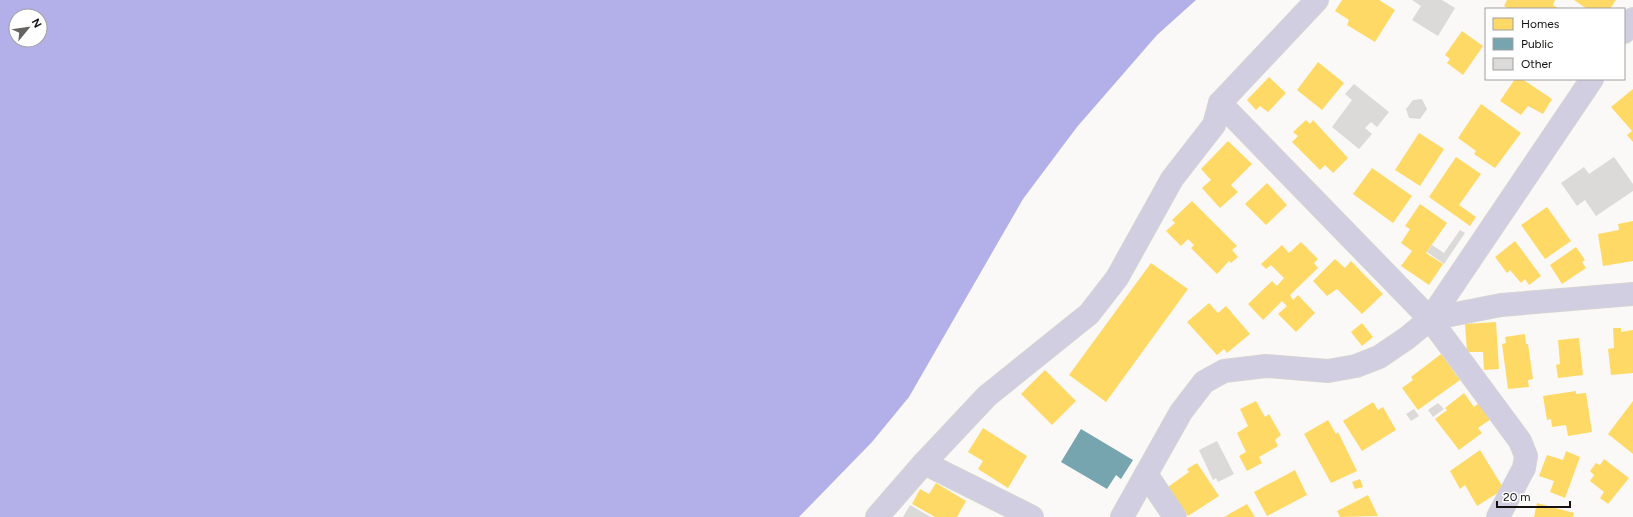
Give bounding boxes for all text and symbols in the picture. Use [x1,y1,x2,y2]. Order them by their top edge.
north arrow [8,8,48,48]
legend [1485,8,1625,80]
text: N [29,17,44,30]
text: Homes [1521,17,1560,31]
text: Public [1521,37,1554,51]
text: Other [1521,57,1552,71]
scale bar [1497,483,1570,509]
text: 20 m [1503,490,1531,504]

